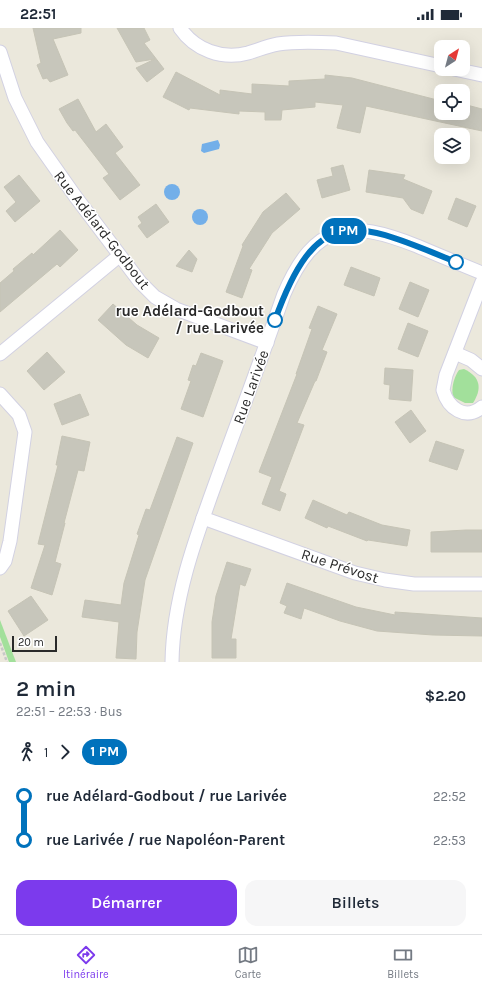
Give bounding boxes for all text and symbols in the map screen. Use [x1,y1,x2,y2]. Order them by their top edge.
text: 22:51 [20,5,56,23]
north arrow [434,40,470,76]
map controls [434,40,470,164]
button: locate [434,84,470,120]
button: layers [434,128,470,164]
street label: Rue Adélard-Godbout [50,167,154,293]
line badge: 1 PM [316,218,372,244]
text: 1 PM [330,222,358,239]
unlabelled marker [448,254,464,270]
place label: rue Adélard-Godbout / rue Larivée [116,302,264,337]
marker: rue Adélard-Godbout / rue Larivée [267,312,283,328]
street label: Rue Larivée [229,347,273,427]
street label: Rue Prévost [299,545,381,587]
scale bar [12,634,57,653]
text: 20 m [18,636,44,649]
text: 2 min [16,676,76,702]
text: $2.20 [425,687,466,705]
text: 22:51 – 22:53 · Bus [16,704,122,719]
icon: walk [16,741,38,763]
icon: forward [54,741,76,763]
text: 1 PM [90,743,119,760]
text: 1 [44,745,48,760]
text: rue Adélard-Godbout / rue Larivée [46,787,287,805]
text: 22:52 [433,789,466,804]
text: rue Larivée / rue Napoléon-Parent [46,831,285,849]
text: 22:53 [433,833,466,848]
button: Démarrer [16,880,237,926]
button: Billets [245,880,466,926]
tab: Itinéraire [63,944,109,981]
tab: Carte [235,944,261,981]
tab: Billets [387,944,419,981]

